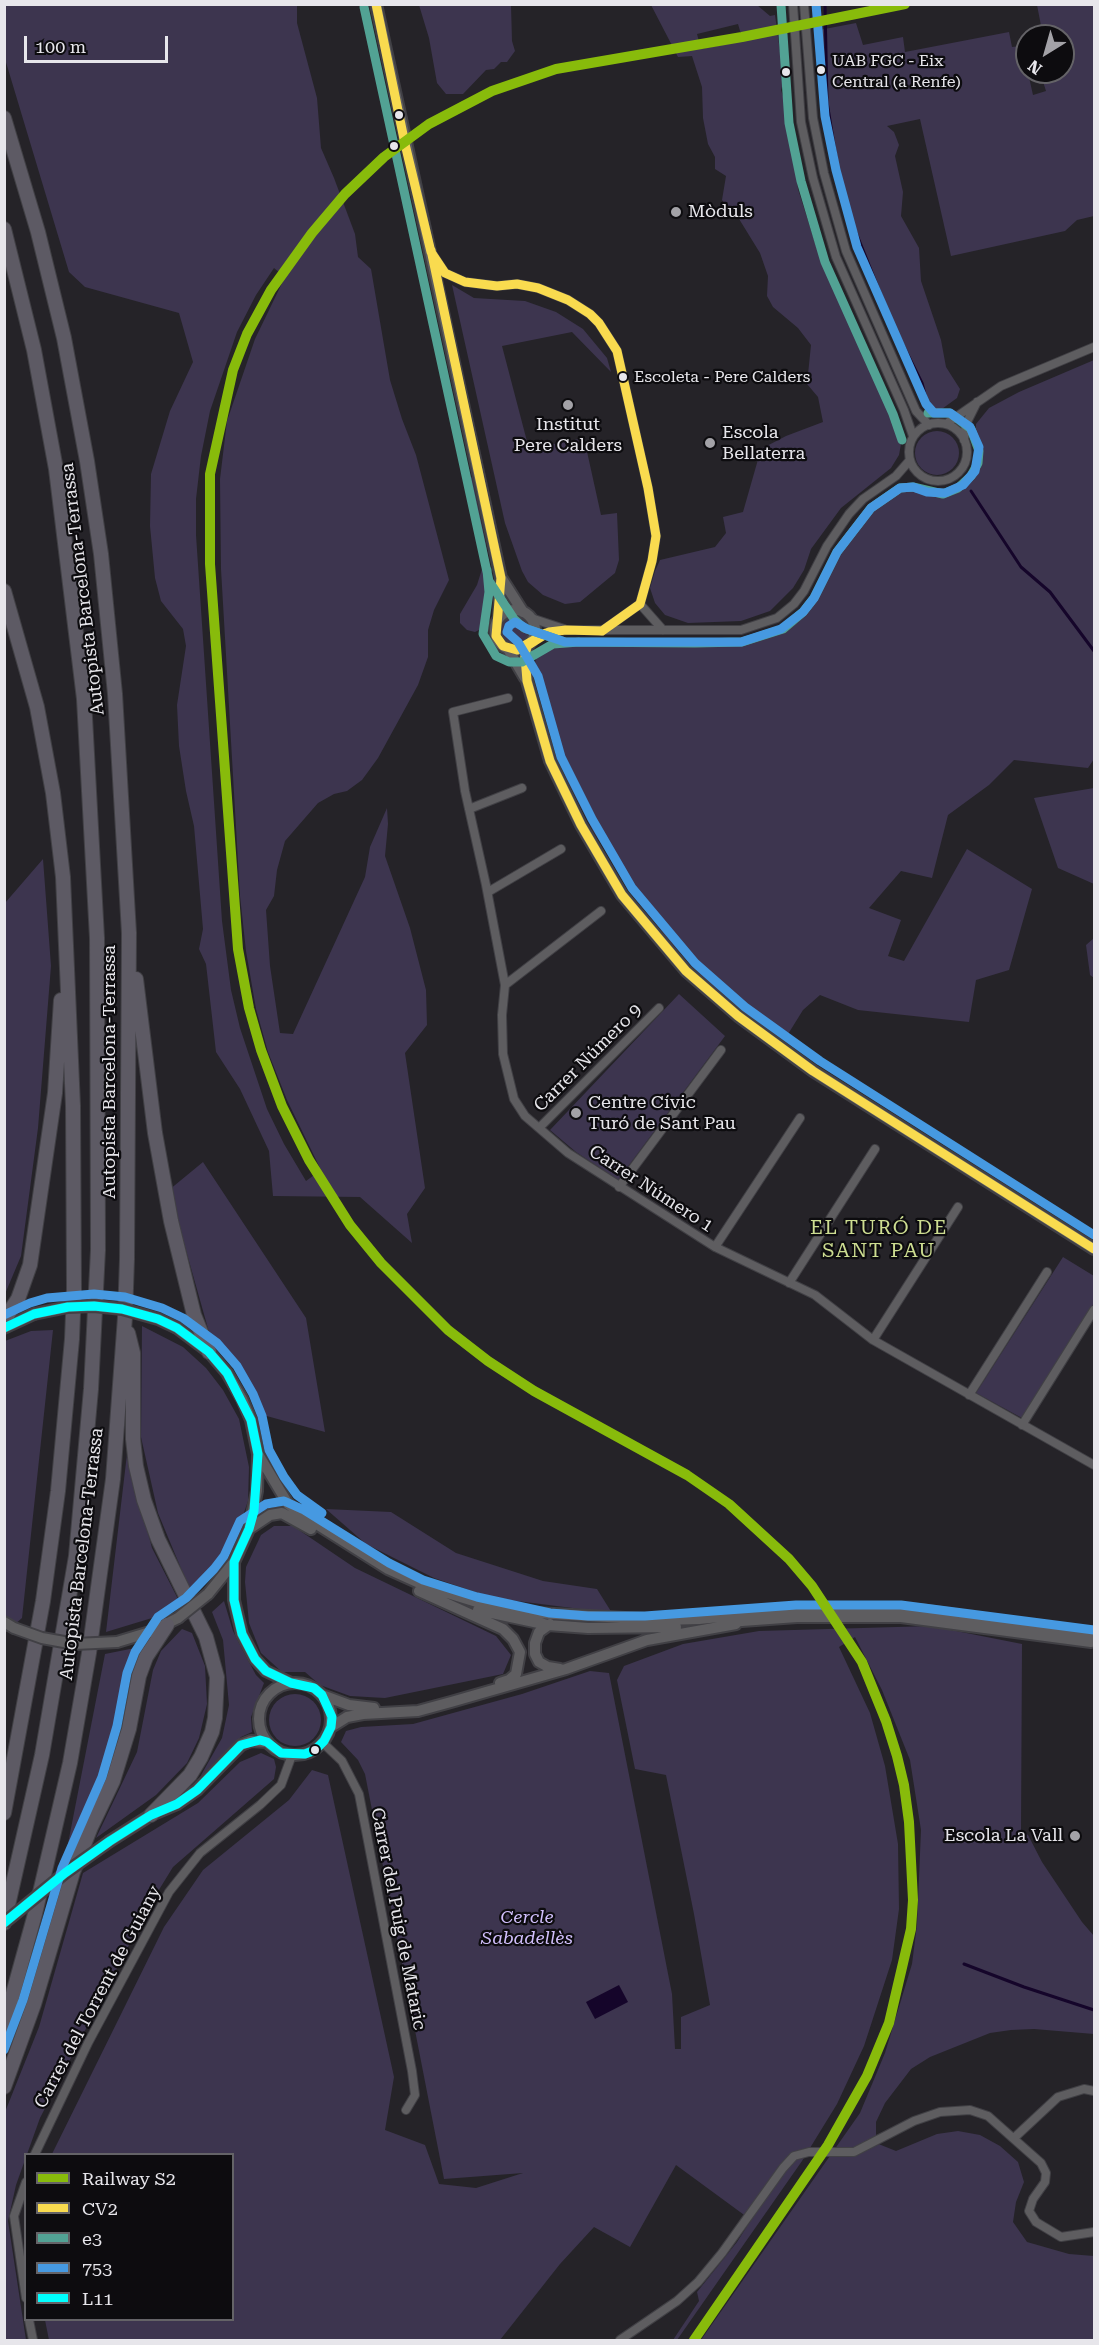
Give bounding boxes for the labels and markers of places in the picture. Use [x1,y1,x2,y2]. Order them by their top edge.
place label: UAB FGC - Eix Central (a Renfe) [832,51,961,89]
marker: UAB FGC - Eix Central (a Renfe) [815,64,827,76]
unlabelled marker [780,66,792,78]
unlabelled marker [393,109,405,121]
unlabelled marker [388,140,400,152]
place label: Mòduls [688,201,753,223]
marker: Mòduls [669,205,683,219]
place label: Escoleta - Pere Calders [634,367,810,387]
marker: Escoleta - Pere Calders [617,371,629,383]
marker: Institut Pere Calders [561,398,575,412]
place label: Institut Pere Calders [514,414,622,456]
place label: Escola Bellaterra [722,422,805,464]
marker: Escola Bellaterra [703,436,717,450]
place label: Centre Cívic Turó de Sant Pau [588,1092,736,1134]
marker: Centre Cívic Turó de Sant Pau [569,1106,583,1120]
unlabelled marker [309,1744,321,1756]
place label: Escola La Vall [944,1825,1063,1847]
marker: Escola La Vall [1068,1829,1082,1843]

